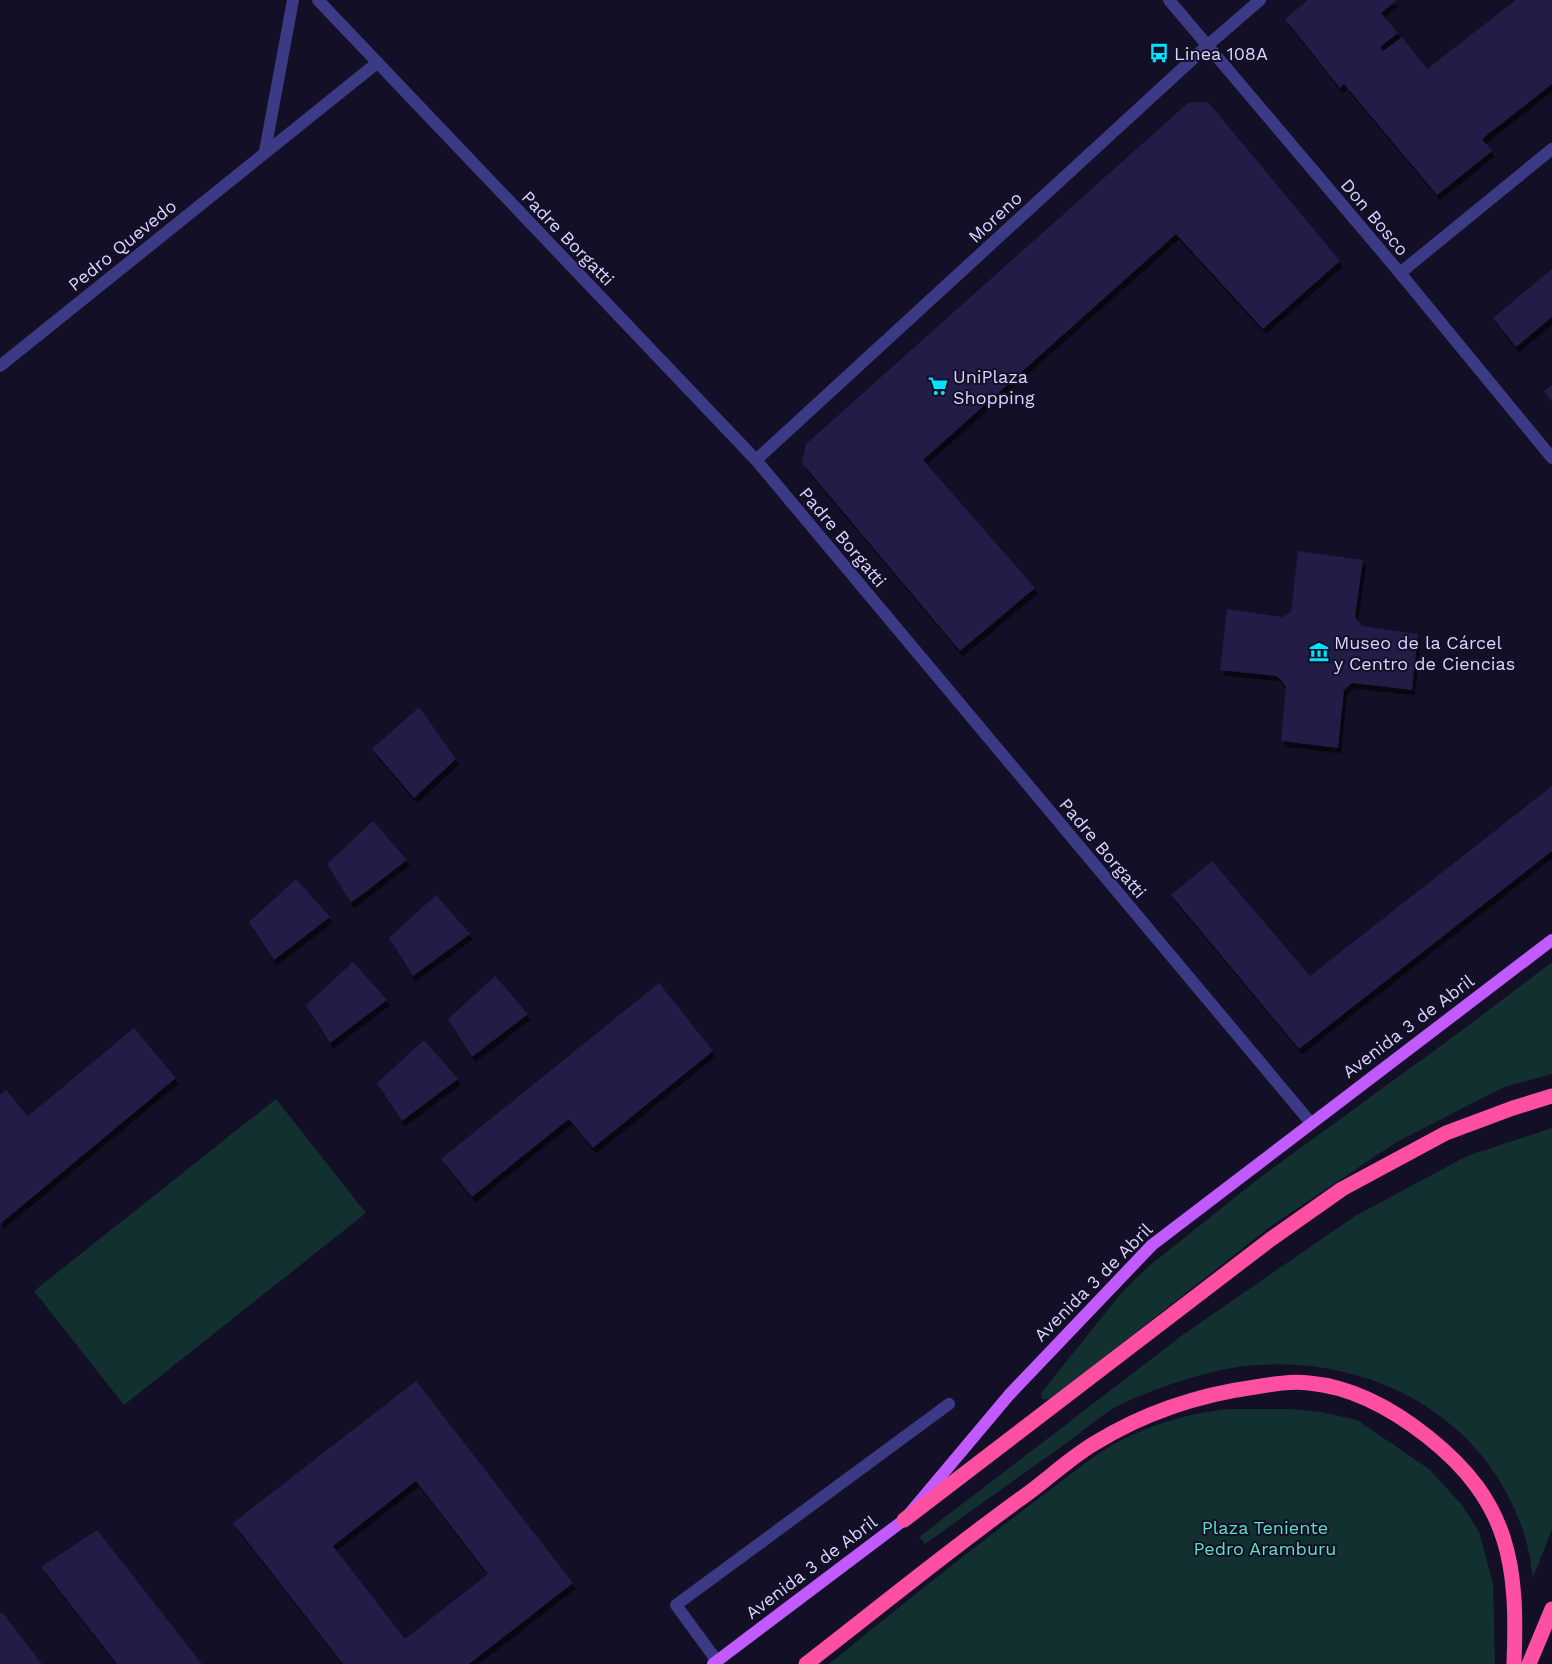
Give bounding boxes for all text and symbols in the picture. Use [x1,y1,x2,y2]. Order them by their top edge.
bus stop icon: Linea 108A [1148,42,1170,64]
place label: Linea 108A [1174,43,1268,64]
street label: Don Bosco [1337,174,1413,260]
street label: Padre Borgatti [518,186,618,290]
street label: Moreno [964,187,1026,247]
street label: Pedro Quevedo [64,195,180,295]
place label: UniPlaza Shopping [953,366,1035,408]
supermarket icon: UniPlaza Shopping [927,375,949,397]
street label: Padre Borgatti [795,483,891,591]
place label: Museo de la Cárcel y Centro de Ciencias [1334,632,1515,674]
museum icon: Museo de la Cárcel y Centro de Ciencias [1308,641,1330,663]
street label: Padre Borgatti [1055,794,1151,902]
street label: Avenida 3 de Abril [1338,970,1478,1082]
street label: Avenida 3 de Abril [1029,1218,1157,1346]
street label: Avenida 3 de Abril [741,1511,881,1623]
park label: Plaza Teniente Pedro Aramburu [1194,1517,1336,1559]

